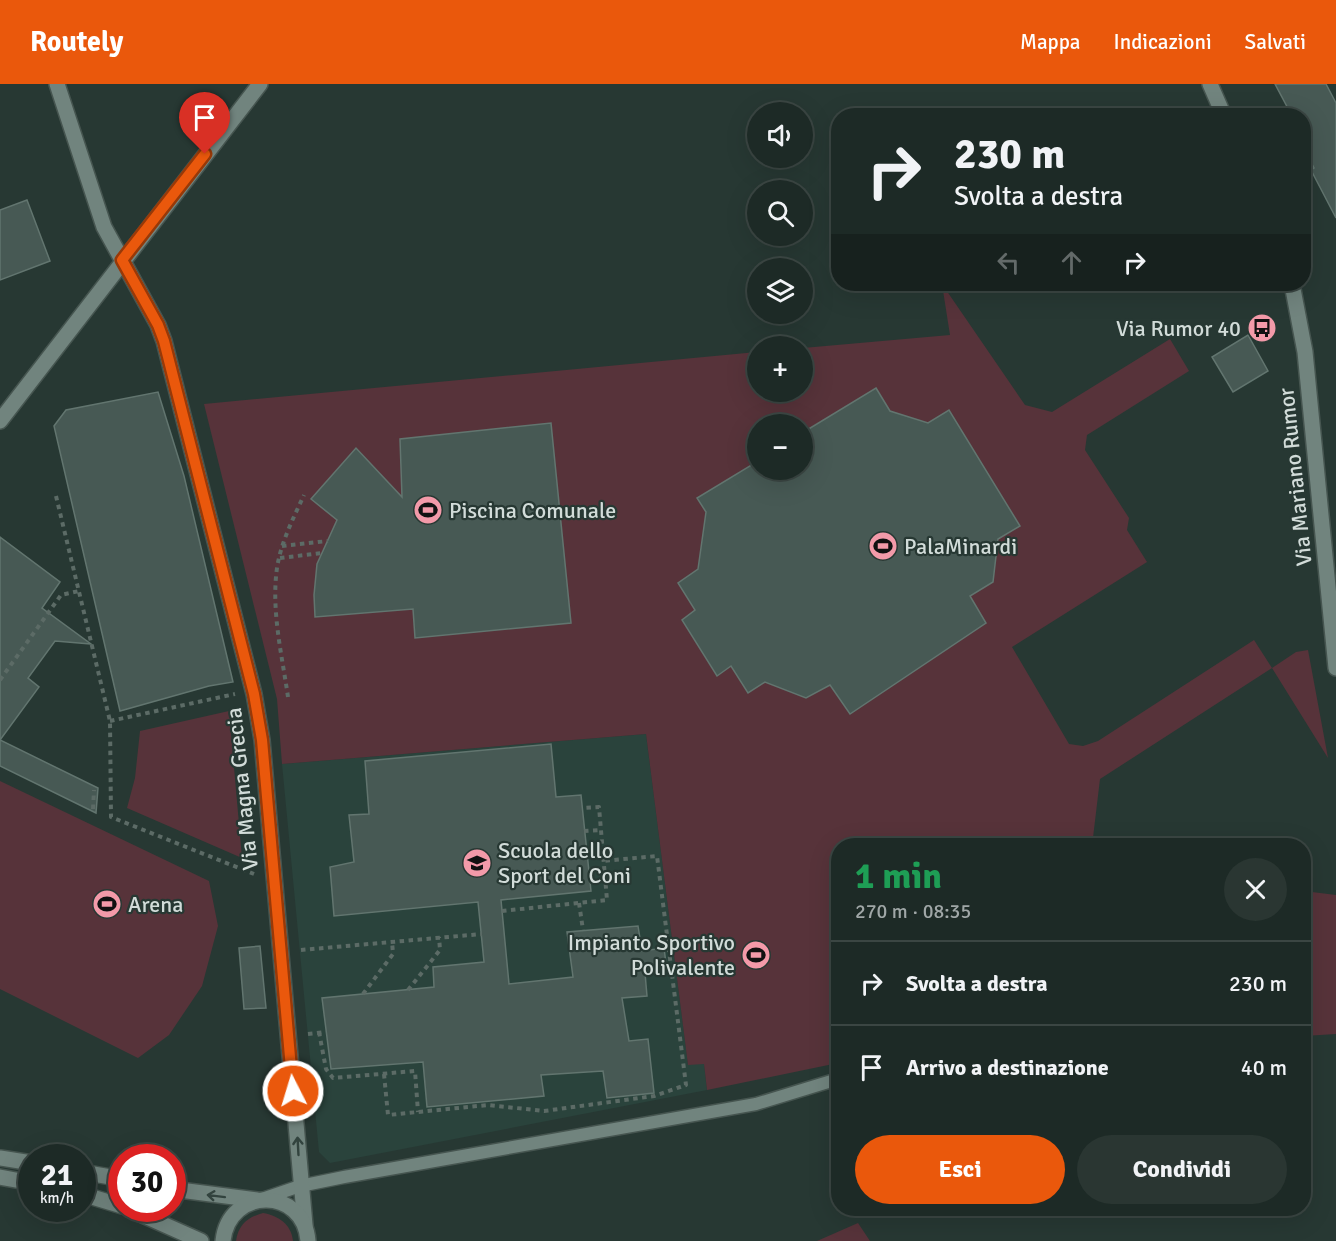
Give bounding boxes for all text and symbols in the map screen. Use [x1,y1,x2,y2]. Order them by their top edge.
text: Routely [30,25,123,59]
text: Mappa [1020,29,1081,55]
text: Indicazioni [1114,29,1212,55]
text: Salvati [1245,29,1306,55]
pin [179,92,230,154]
icon: arrive [188,101,221,134]
map controls [747,102,813,480]
button: sound [747,102,813,168]
text: 230 m [954,129,1065,180]
icon: right [855,132,933,210]
button: search [747,180,813,246]
text: Svolta a destra [954,180,1123,213]
icon: left [992,246,1025,279]
icon: ahead [1055,246,1088,279]
icon: right [1118,246,1151,279]
button: layers [747,258,813,324]
bus stop icon: Via Rumor 40 [1246,312,1278,344]
place label: Via Rumor 40 [1116,315,1241,342]
button: + [747,336,813,402]
street label: Via Mariano Rumor [1272,386,1318,568]
button: − [747,414,813,480]
sports icon: Piscina Comunale [412,494,444,526]
place label: Piscina Comunale [449,497,616,524]
sports icon: PalaMinardi [867,530,899,562]
place label: PalaMinardi [904,533,1017,560]
street label: Via Magna Grecia [220,706,264,872]
place label: Scuola dello Sport del Coni [498,837,631,889]
school or university icon: Scuola dello Sport del Coni [461,847,493,879]
text: 1 min [855,854,942,899]
button: close [1224,858,1287,921]
sports icon: Arena [91,888,123,920]
place label: Arena [128,891,183,918]
text: 270 m · 08:35 [855,899,971,924]
place label: Impianto Sportivo Polivalente [568,929,735,981]
sports icon: Impianto Sportivo Polivalente [740,939,772,971]
icon: right [855,967,888,1000]
text: Svolta a destra [906,970,1047,997]
text: 230 m [1229,970,1287,997]
icon: arrive [855,1051,888,1084]
text: Arrivo a destinazione [906,1054,1109,1081]
text: 40 m [1241,1054,1287,1081]
position arrow [261,1059,325,1123]
button: Esci [855,1135,1065,1204]
button: Condividi [1077,1135,1287,1204]
one-way arrow [292,1137,303,1157]
speed limit sign: 30 [108,1144,186,1222]
text: 21 [41,1157,73,1194]
text: km/h [40,1189,74,1207]
one-way arrow [207,1190,226,1201]

